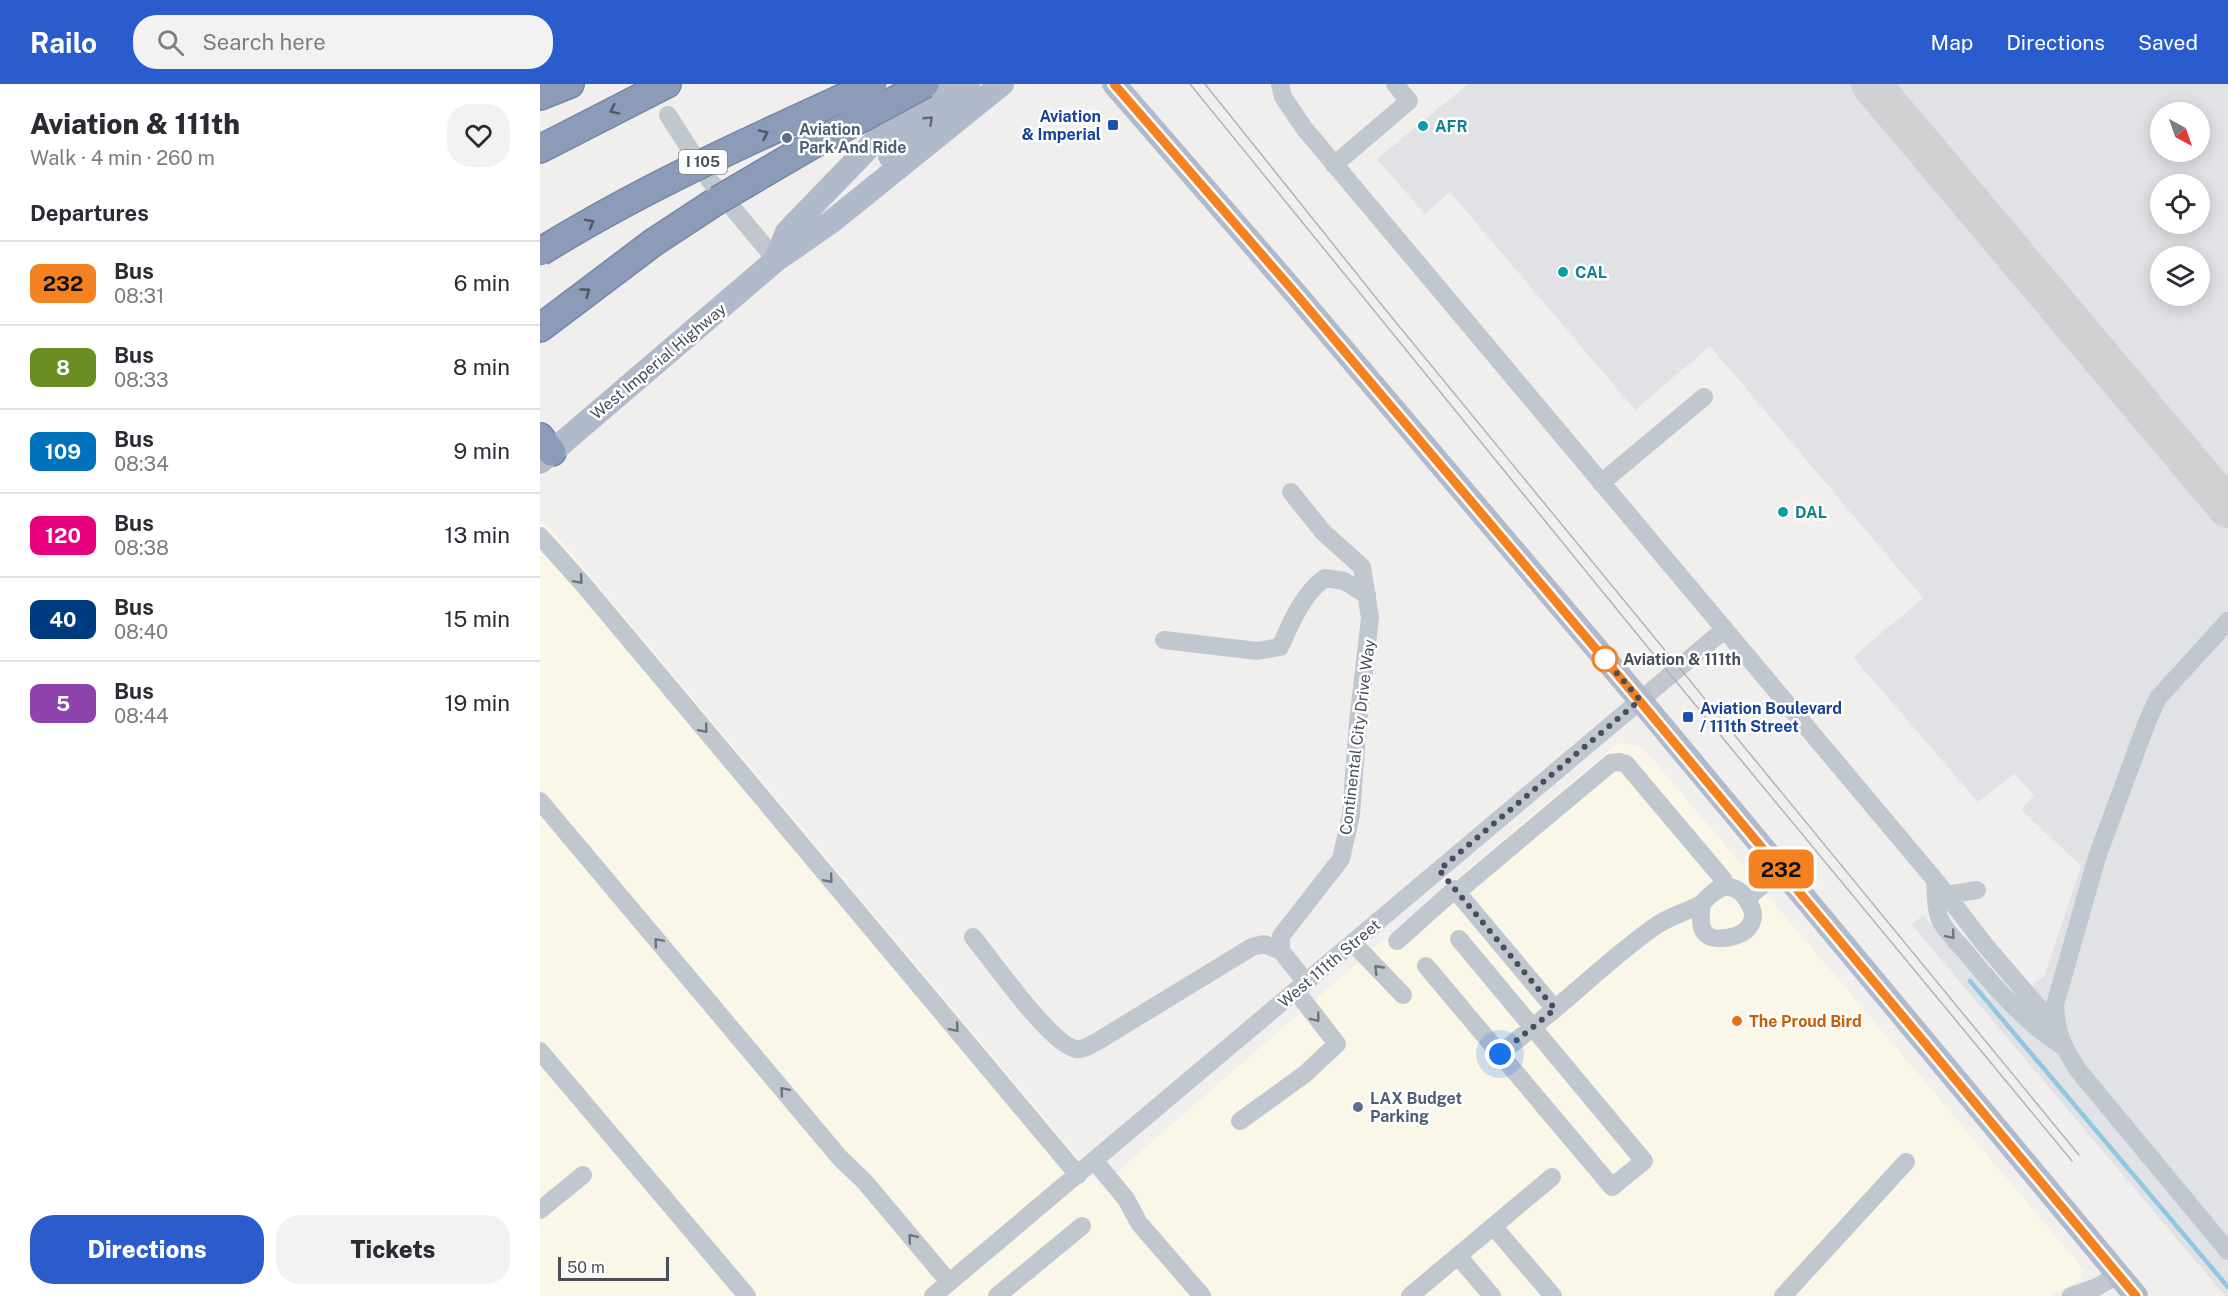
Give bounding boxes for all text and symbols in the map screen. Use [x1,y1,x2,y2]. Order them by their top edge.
search box [133,15,553,69]
text: Railo [30,26,97,59]
icon: search [154,26,187,59]
text: Search here [202,29,326,55]
text: Map [1931,30,1973,55]
text: Directions [2006,30,2105,55]
text: Saved [2138,30,2198,55]
north arrow [2150,102,2210,162]
map controls [2150,102,2210,306]
one-way arrow [610,103,621,114]
button: heart [447,104,510,167]
text: Aviation & 111th [30,107,240,140]
place label: Aviation & Imperial [1021,107,1101,144]
one-way arrow [922,116,932,127]
place label: AFR [1435,117,1468,136]
marker: Aviation & Imperial [1106,118,1120,132]
marker: AFR [1416,119,1430,133]
place label: Aviation Park And Ride [799,120,907,157]
one-way arrow [758,130,769,142]
marker: Aviation Park And Ride [780,131,794,145]
text: Walk · 4 min · 260 m [30,146,215,170]
road number: I 105 [679,150,727,174]
button: locate [2150,174,2210,234]
text: Departures [30,200,149,226]
one-way arrow [584,218,595,230]
button: layers [2150,246,2210,306]
text: Bus [114,258,154,284]
place label: CAL [1575,263,1607,282]
marker: CAL [1556,265,1570,279]
text: 6 min [454,270,510,296]
text: 232 [43,271,83,296]
text: 08:31 [114,284,164,308]
one-way arrow [580,288,591,299]
street label: West Imperial Highway [587,299,730,424]
text: Bus [114,342,154,368]
text: 8 min [453,354,510,380]
text: 8 [56,355,70,380]
text: 08:33 [114,368,169,392]
text: Bus [114,426,154,452]
text: 9 min [454,438,510,464]
text: 109 [45,439,81,464]
text: 08:34 [114,452,169,476]
place label: DAL [1795,503,1827,522]
marker: DAL [1776,505,1790,519]
text: Bus [114,510,154,536]
text: 13 min [445,522,510,548]
text: 120 [45,523,81,548]
text: 08:38 [114,536,169,560]
one-way arrow [572,573,583,584]
text: Bus [114,594,154,620]
text: 15 min [444,606,510,632]
text: 40 [49,607,77,632]
text: 08:40 [114,620,168,644]
street label: Continental City Drive Way [1336,638,1379,836]
marker: Aviation & 111th [1592,646,1618,672]
place label: Aviation & 111th [1623,650,1741,669]
text: Bus [114,678,154,704]
text: 19 min [445,690,510,716]
text: 5 [56,691,70,716]
place label: Aviation Boulevard / 111th Street [1700,699,1842,736]
text: 08:44 [114,704,169,728]
marker: Aviation Boulevard / 111th Street [1681,710,1695,724]
one-way arrow [697,722,708,733]
line badge: 232 [1746,850,1816,888]
text: 232 [1761,857,1801,882]
one-way arrow [822,872,833,883]
street label: West 111th Street [1274,915,1384,1012]
one-way arrow [1944,928,1955,939]
one-way arrow [654,938,665,949]
one-way arrow [1374,966,1385,977]
one-way arrow [1309,1011,1320,1022]
place label: The Proud Bird [1749,1012,1862,1031]
marker: The Proud Bird [1730,1014,1744,1028]
one-way arrow [948,1021,959,1032]
your location [1485,1039,1515,1069]
one-way arrow [780,1087,791,1098]
place label: LAX Budget Parking [1370,1089,1462,1126]
marker: LAX Budget Parking [1351,1100,1365,1114]
button: Directions [30,1215,264,1284]
button: Tickets [276,1215,510,1284]
one-way arrow [908,1233,919,1244]
scale bar [558,1254,669,1282]
text: 50 m [567,1258,605,1277]

